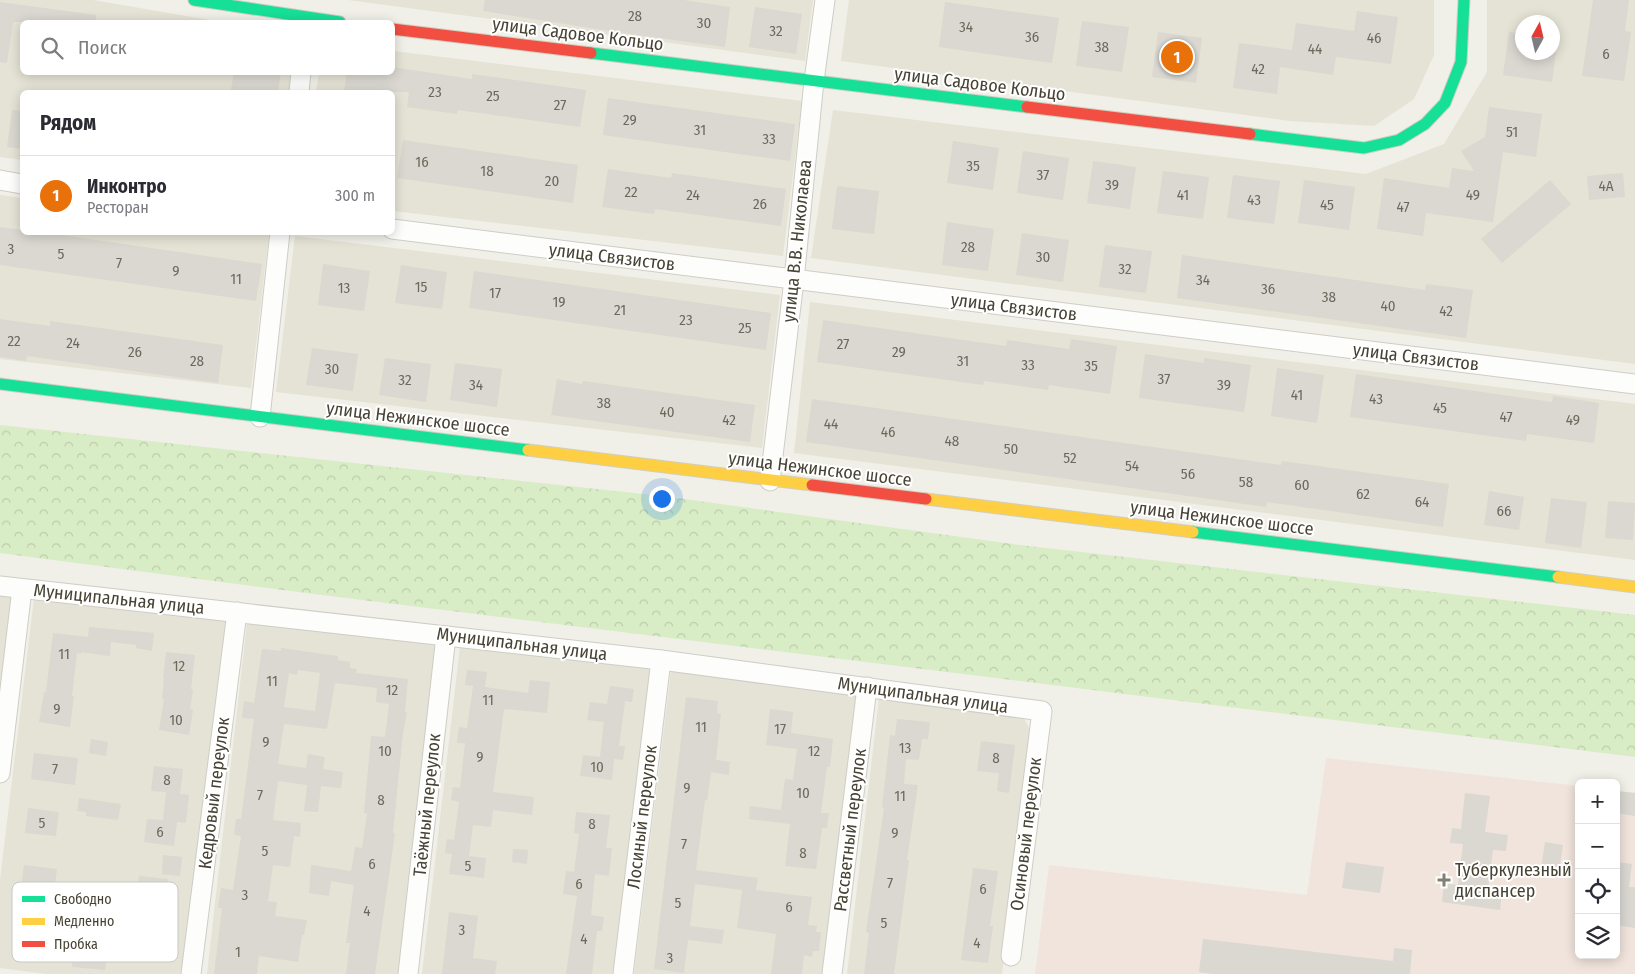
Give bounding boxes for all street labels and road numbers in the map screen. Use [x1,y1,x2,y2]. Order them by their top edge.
street label: улица Садовое Кольцо [491,13,665,55]
street label: улица Садовое Кольцо [893,63,1067,105]
street label: улица В.В. Николаева [778,158,817,324]
street label: улица Связистов [548,238,676,276]
street label: улица Связистов [950,288,1078,326]
street label: улица Связистов [1352,338,1480,376]
street label: улица Нежинское шоссе [325,397,511,441]
street label: улица Нежинское шоссе [727,447,913,491]
street label: улица Нежинское шоссе [1129,496,1315,540]
street label: Муниципальная улица [32,579,206,619]
street label: Муниципальная улица [435,623,609,665]
street label: Муниципальная улица [836,672,1010,718]
street label: Кедровый переулок [194,715,234,870]
street label: Таёжный переулок [409,732,446,878]
street label: Лосиный переулок [622,743,662,890]
street label: Рассветный переулок [829,747,871,913]
street label: Осиновый переулок [1006,755,1046,912]

